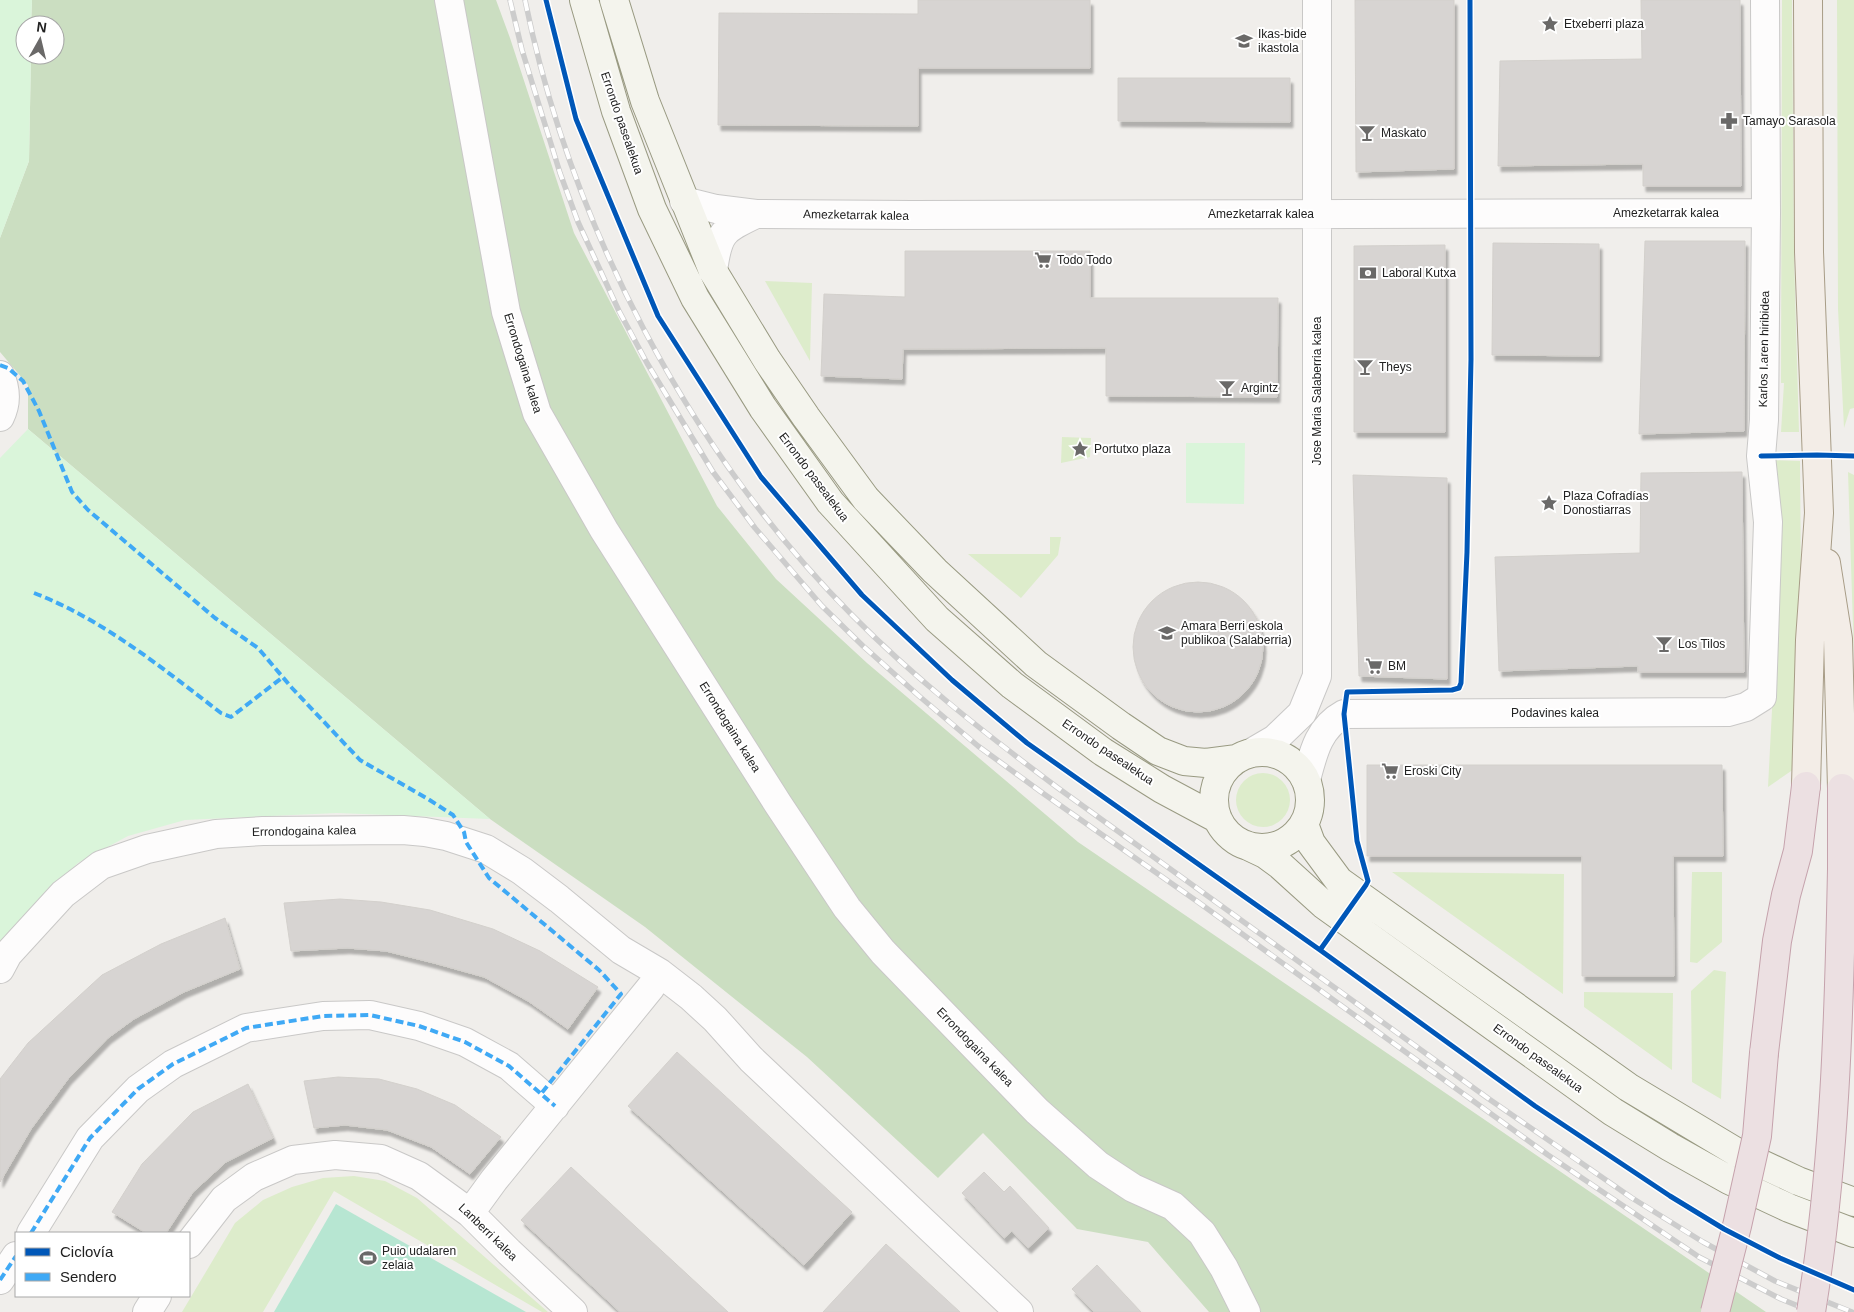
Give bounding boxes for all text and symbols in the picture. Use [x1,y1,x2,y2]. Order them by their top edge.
place icon: Etxeberri plaza [1540,14,1560,34]
north arrow [15,15,65,65]
place label: Etxeberri plaza [1564,17,1644,31]
text: N [36,18,48,36]
place label: Ikas-bide ikastola [1258,27,1307,55]
school or university icon: Ikas-bide ikastola [1234,31,1254,51]
street label: Errondo pasealekua [598,70,646,176]
pharmacy icon: Tamayo Sarasola [1719,111,1739,131]
place label: Tamayo Sarasola [1743,114,1836,128]
bar icon: Maskato [1357,123,1377,143]
place label: Maskato [1381,126,1427,140]
street label: Amezketarrak kalea [1613,206,1719,220]
street label: Amezketarrak kalea [803,207,909,223]
street label: Amezketarrak kalea [1208,207,1314,221]
supermarket icon: Todo Todo [1033,250,1053,270]
place label: Todo Todo [1057,253,1112,267]
bank icon: Laboral Kutxa [1358,263,1378,283]
place label: Laboral Kutxa [1382,266,1456,280]
street label: Karlos I.aren hiribidea [1756,290,1772,407]
street label: Errondogaina kalea [501,311,545,415]
street label: Jose Maria Salaberria kalea [1310,316,1324,465]
bar icon: Theys [1355,357,1375,377]
place label: Theys [1379,360,1412,374]
bar icon: Argintz [1217,378,1237,398]
place label: Argintz [1241,381,1278,395]
street label: Errondo pasealekua [776,430,852,524]
place icon: Portutxo plaza [1070,439,1090,459]
place label: Portutxo plaza [1094,442,1171,456]
place label: Plaza Cofradías Donostiarras [1563,489,1648,517]
place icon: Plaza Cofradías Donostiarras [1539,493,1559,513]
place label: Amara Berri eskola publikoa (Salaberria) [1181,619,1292,647]
school or university icon: Amara Berri eskola publikoa (Salaberria) [1157,623,1177,643]
bar icon: Los Tilos [1654,634,1674,654]
place label: Los Tilos [1678,637,1725,651]
supermarket icon: BM [1364,656,1384,676]
place label: BM [1388,659,1406,673]
street label: Errondogaina kalea [696,679,764,775]
street label: Podavines kalea [1511,706,1599,720]
street label: Errondo pasealekua [1060,716,1157,788]
supermarket icon: Eroski City [1380,761,1400,781]
place label: Eroski City [1404,764,1461,778]
street label: Errondogaina kalea [252,823,356,839]
street label: Errondogaina kalea [934,1005,1016,1090]
street label: Errondo pasealekua [1490,1021,1586,1095]
street label: Lanberri kalea [456,1201,520,1264]
legend [15,1232,190,1297]
text: Ciclovía [60,1243,114,1260]
place label: Puio udalaren zelaia [382,1244,456,1272]
sports icon: Puio udalaren zelaia [358,1248,378,1268]
text: Sendero [60,1268,117,1285]

